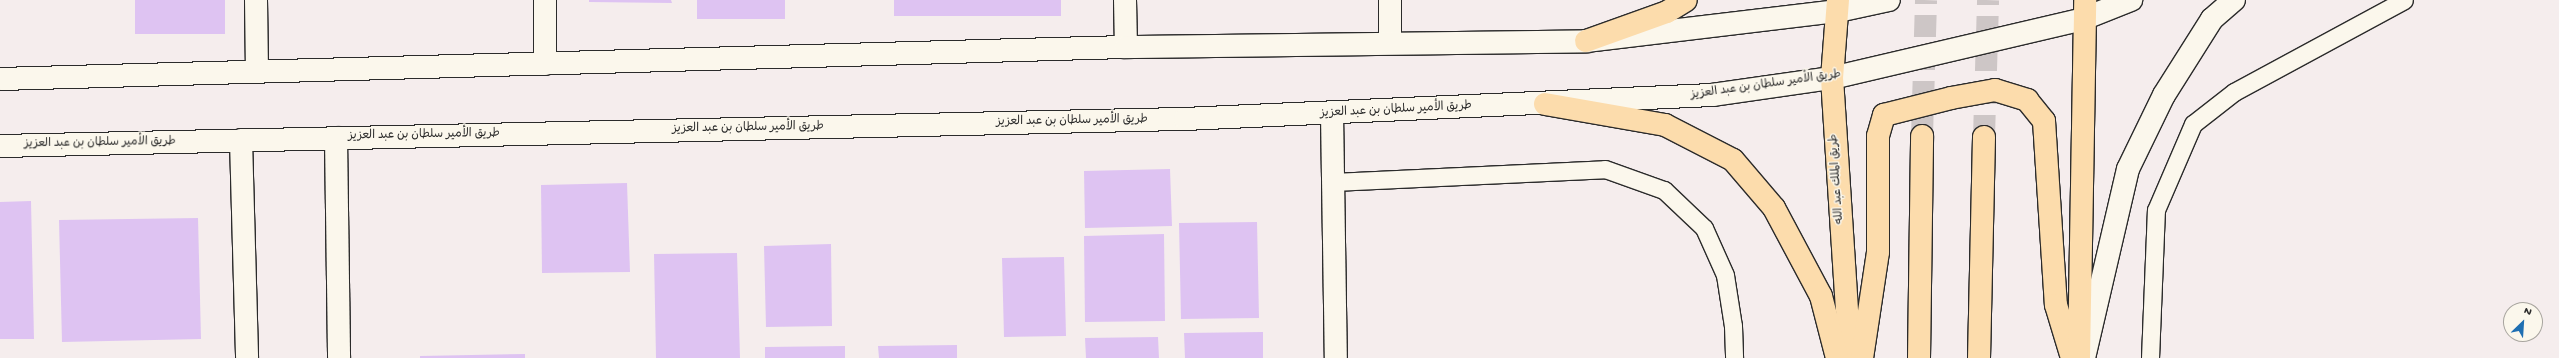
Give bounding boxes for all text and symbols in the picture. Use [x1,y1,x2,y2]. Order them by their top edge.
street label: طريق الأمير سلطان بن عبد العزيز [1690,68,1842,104]
street label: طريق الأمير سلطان بن عبد العزيز [1320,100,1472,122]
street label: طريق الأمير سلطان بن عبد العزيز [996,113,1148,131]
street label: طريق الأمير سلطان بن عبد العزيز [672,120,824,138]
street label: طريق الأمير سلطان بن عبد العزيز [348,127,500,145]
street label: طريق الملك عبد الله [1828,133,1848,225]
street label: طريق الأمير سلطان بن عبد العزيز [24,135,176,153]
north arrow [2503,302,2543,342]
text: N [2522,305,2533,319]

